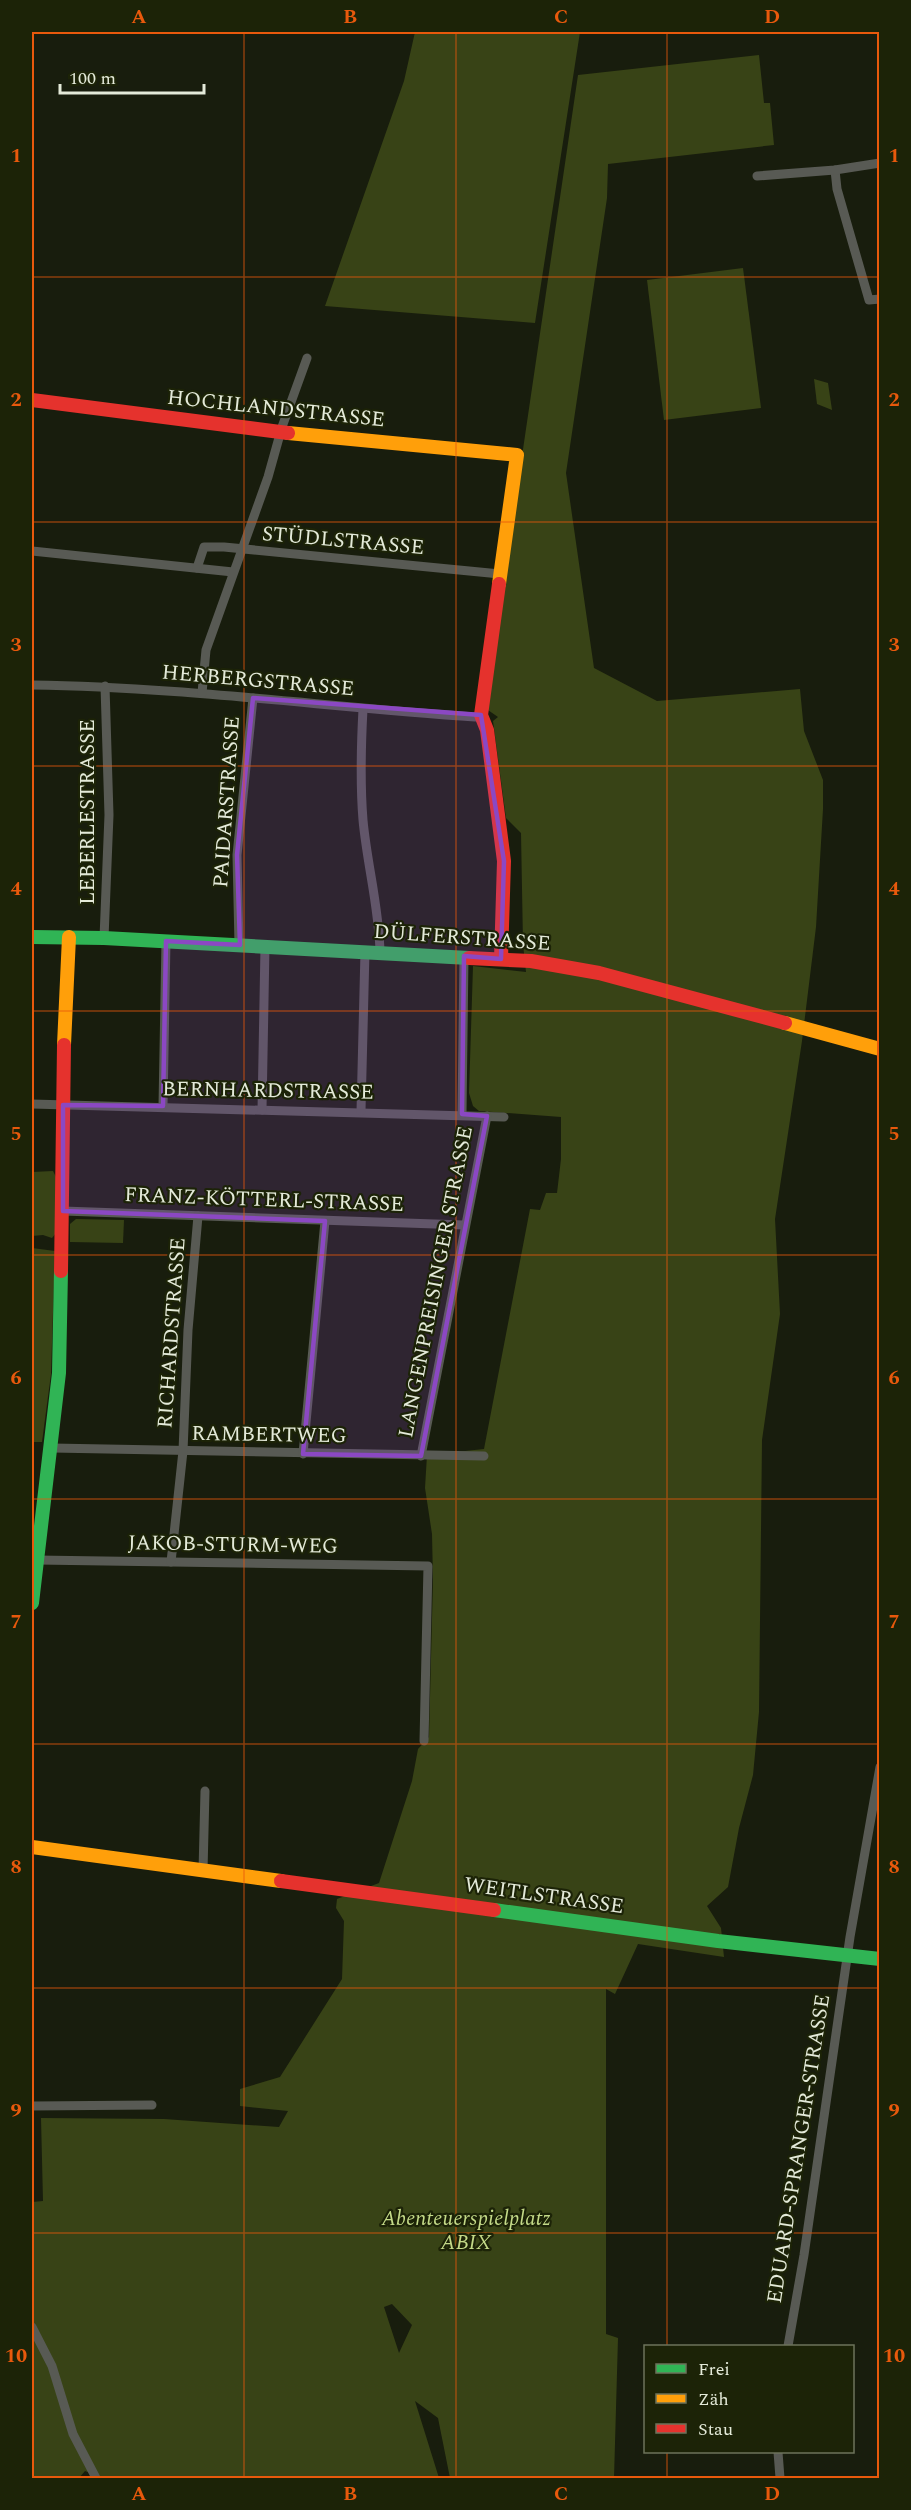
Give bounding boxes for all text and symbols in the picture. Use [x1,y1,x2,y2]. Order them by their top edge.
text: A [131,2,147,32]
text: B [343,2,357,32]
text: C [554,2,568,32]
text: D [764,2,780,32]
scale bar [60,57,204,95]
text: 100 m [69,65,116,92]
text: 1 [10,141,22,171]
text: 1 [888,141,900,171]
street label: HOCHLANDSTRASSE [166,382,386,436]
text: 2 [10,385,22,415]
text: 2 [888,385,900,415]
street label: STÜDLSTRASSE [261,518,425,564]
text: 3 [10,630,22,660]
text: 3 [888,630,900,660]
street label: HERBERGSTRASSE [160,657,356,705]
street label: PAIDARSTRASSE [205,715,249,889]
street label: LEBERLESTRASSE [72,719,104,905]
text: 4 [10,874,22,904]
text: 4 [888,874,900,904]
street label: DÜLFERSTRASSE [372,916,552,960]
street label: BERNHARDSTRASSE [162,1073,374,1109]
text: 5 [10,1119,22,1149]
text: 5 [888,1119,900,1149]
street label: LANGENPREISINGER STRASSE [390,1123,482,1441]
street label: FRANZ-KÖTTERL-STRASSE [124,1179,404,1221]
street label: RICHARDSTRASSE [149,1237,195,1429]
text: 6 [10,1363,22,1393]
text: 6 [888,1363,900,1393]
street label: RAMBERTWEG [191,1418,347,1452]
street label: JAKOB-STURM-WEG [128,1527,338,1563]
text: 7 [10,1607,22,1637]
text: 7 [888,1607,900,1637]
text: 8 [10,1852,22,1882]
text: 8 [888,1852,900,1882]
street label: WEITLSTRASSE [462,1869,626,1923]
street label: EDUARD-SPRANGER-STRASSE [759,1992,839,2306]
text: 9 [10,2096,22,2126]
text: 9 [888,2096,900,2126]
park label: Abenteuerspielplatz ABIX [380,2203,551,2259]
text: 10 [5,2341,27,2371]
text: 10 [883,2341,905,2371]
legend [644,2345,854,2453]
text: Frei [698,2356,730,2383]
text: Zäh [698,2386,729,2413]
text: Stau [698,2416,733,2443]
text: A [131,2479,147,2509]
text: B [343,2479,357,2509]
text: C [554,2479,568,2509]
text: D [764,2479,780,2509]

